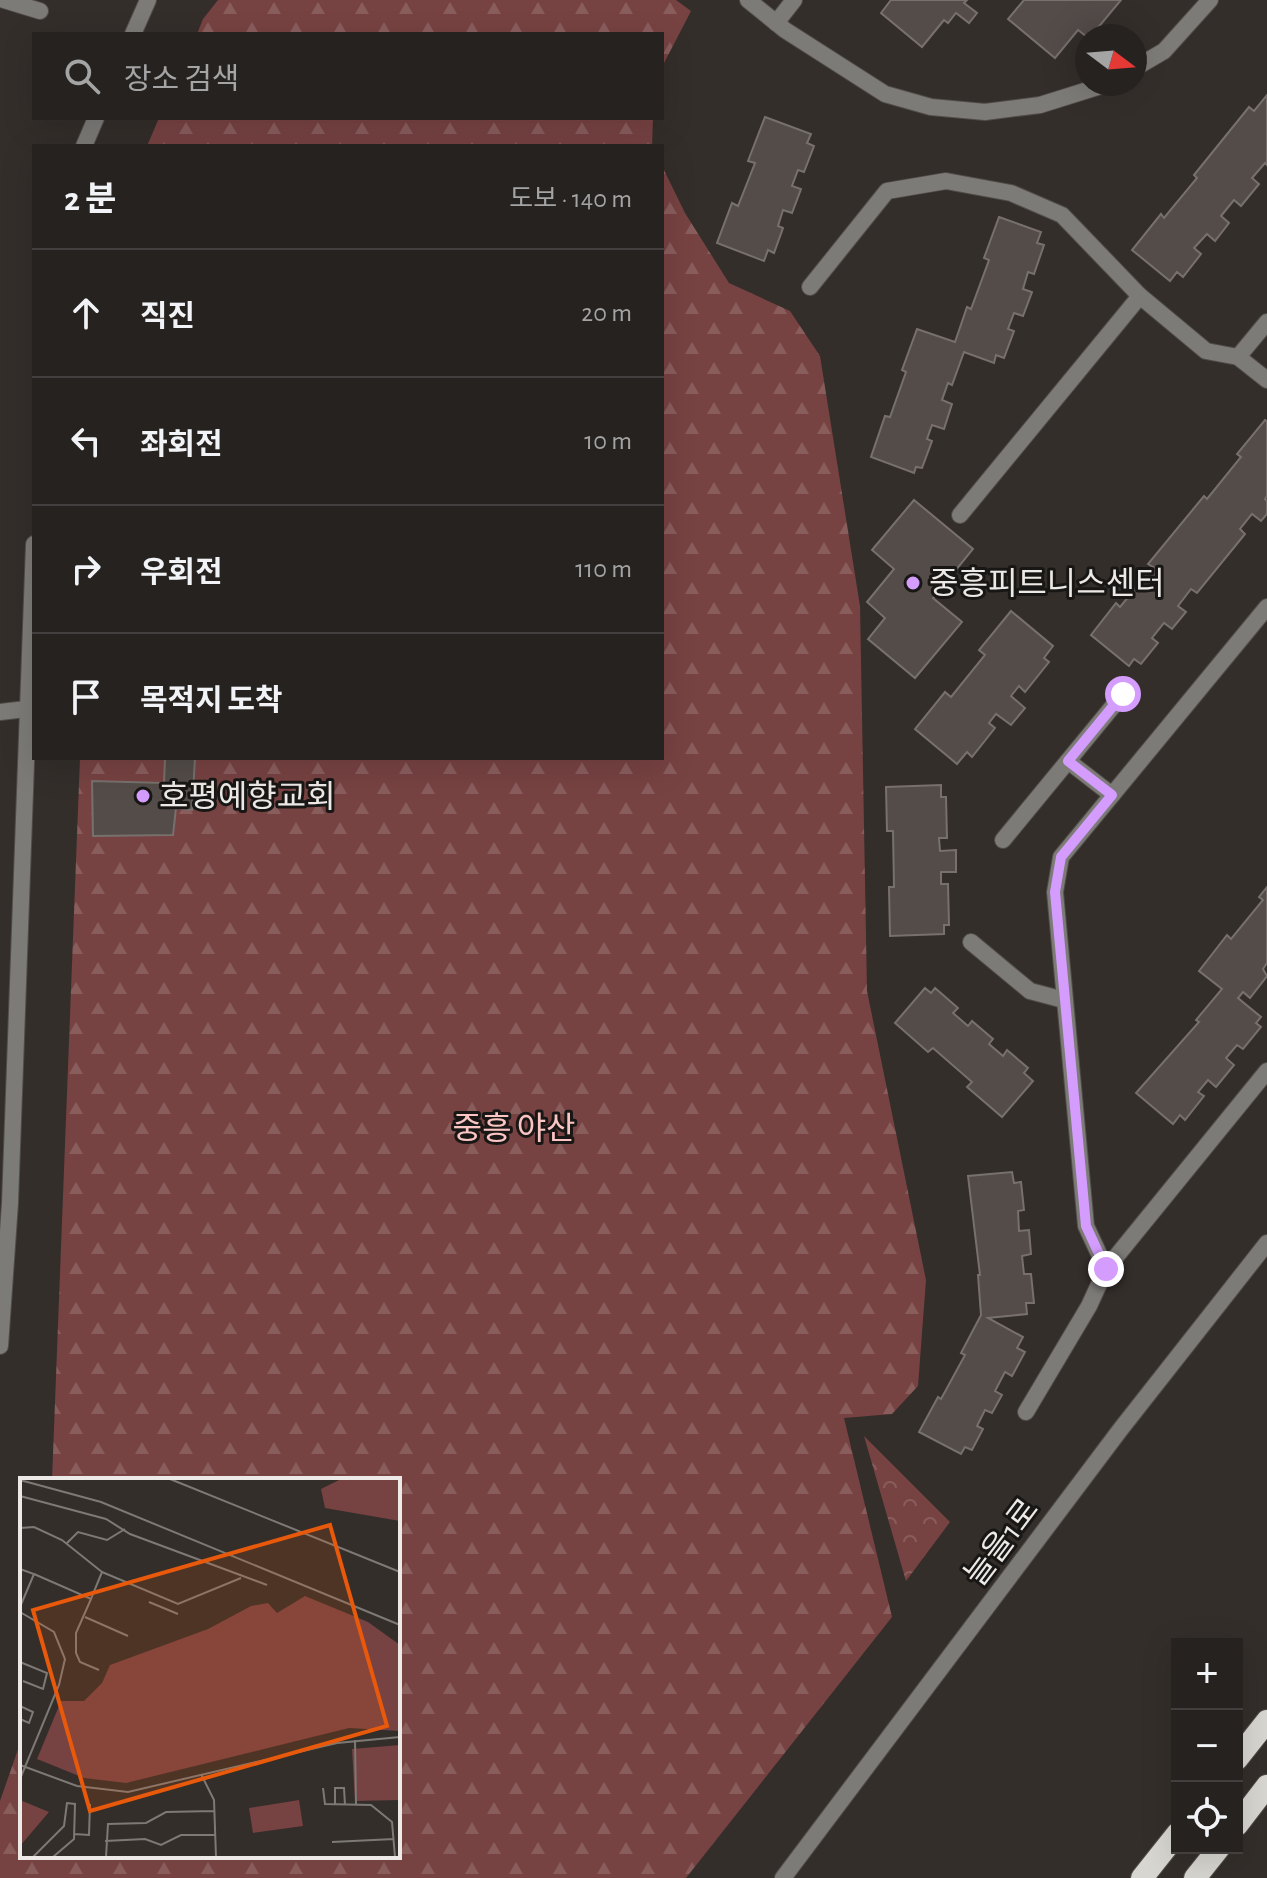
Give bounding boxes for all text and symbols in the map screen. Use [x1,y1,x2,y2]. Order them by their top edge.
north arrow [1075,24,1147,96]
search box [32,32,664,120]
icon: search [60,54,104,98]
text: 장소 검색 [124,65,239,95]
text: 2 분 [64,183,116,217]
text: 도보 · 140 m [509,186,632,212]
icon: ahead [64,291,108,335]
text: 20 m [581,300,632,326]
text: 직진 [140,302,195,332]
icon: left [64,419,108,463]
text: 10 m [584,428,632,454]
text: 좌회전 [140,430,223,460]
icon: right [64,547,108,591]
text: 110 m [575,556,632,582]
text: 우회전 [140,558,223,588]
place label: 중흥피트니스센터 [929,567,1165,600]
marker: 중흥피트니스센터 [904,574,922,592]
icon: arrive [64,675,108,719]
route start [1105,676,1141,712]
text: 목적지 도착 [140,686,283,716]
place label: 호평예향교회 [159,780,336,813]
marker: 호평예향교회 [134,787,152,805]
park label: 중흥 야산 [452,1112,576,1145]
route end [1088,1251,1124,1287]
inset map [20,1478,400,1858]
street label: 늘을1로 [958,1493,1044,1592]
map controls [1171,1638,1243,1854]
button: + [1171,1638,1243,1710]
button: − [1171,1710,1243,1782]
button: locate [1171,1782,1243,1854]

